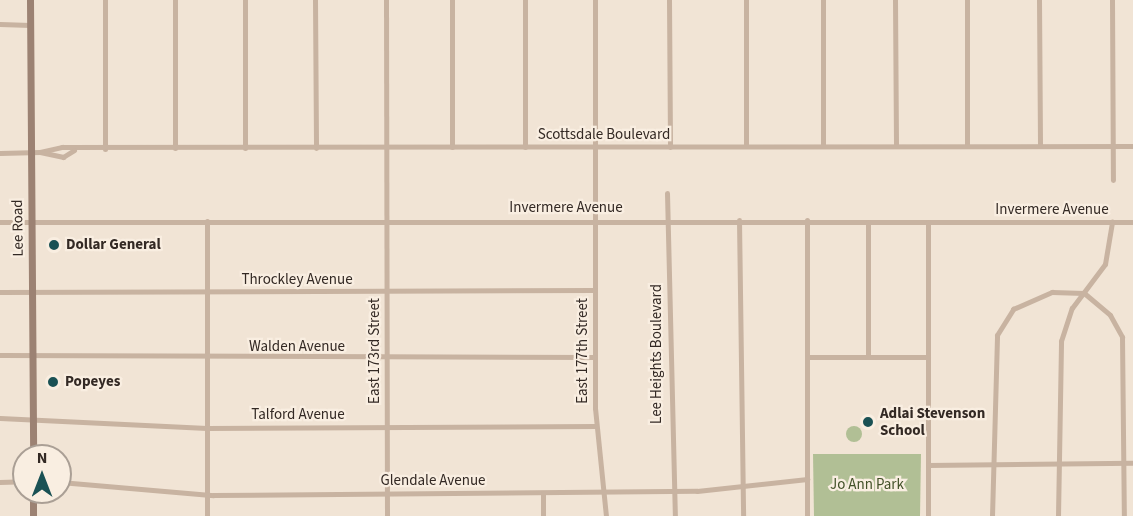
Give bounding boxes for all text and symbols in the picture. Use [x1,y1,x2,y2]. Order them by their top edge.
street label: Scottsdale Boulevard [538,126,670,144]
street label: Lee Road [9,199,27,257]
street label: Invermere Avenue [509,199,623,217]
street label: Invermere Avenue [995,201,1109,219]
place label: Dollar General [66,236,161,254]
marker: Dollar General [47,238,61,252]
street label: Throckley Avenue [241,271,353,289]
street label: Lee Heights Boulevard [648,284,666,424]
street label: East 173rd Street [366,298,384,404]
street label: East 177th Street [574,298,592,404]
street label: Walden Avenue [249,338,345,356]
place label: Popeyes [65,373,120,391]
marker: Popeyes [46,375,60,389]
place label: Adlai Stevenson School [880,404,985,439]
street label: Talford Avenue [251,406,345,424]
marker: Adlai Stevenson School [861,415,875,429]
north arrow [12,444,72,504]
text: N [37,447,47,469]
street label: Glendale Avenue [380,472,486,490]
park label: Jo Ann Park [830,476,904,494]

